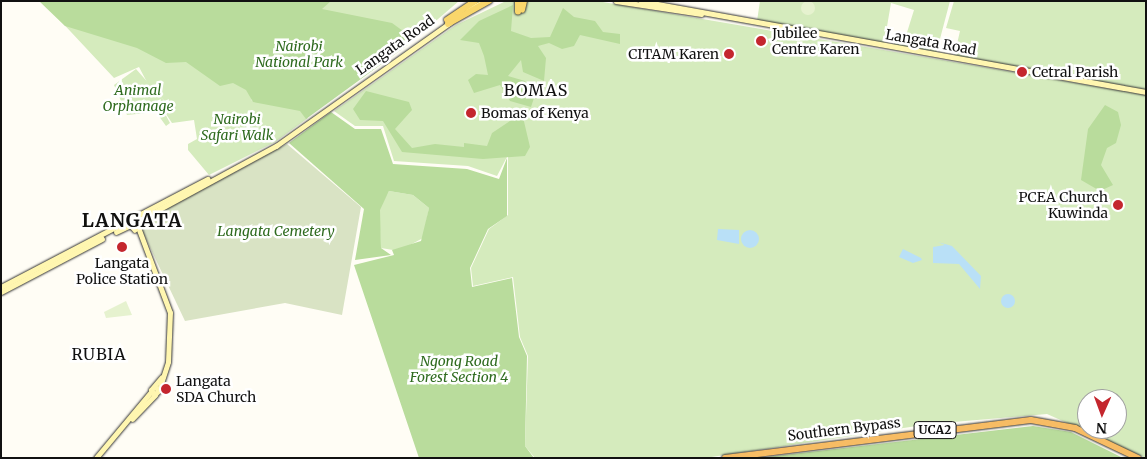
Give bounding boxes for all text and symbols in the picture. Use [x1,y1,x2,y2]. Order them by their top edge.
street label: Langata Road [353,12,437,78]
place label: Jubilee Centre Karen [772,25,860,58]
street label: Langata Road [884,26,978,58]
marker: Jubilee Centre Karen [754,34,768,48]
park label: Nairobi National Park [255,38,343,70]
place label: CITAM Karen [628,46,719,62]
marker: CITAM Karen [723,48,735,60]
place label: Cetral Parish [1032,64,1118,80]
marker: Cetral Parish [1016,66,1028,78]
district label: BOMAS [503,80,569,100]
park label: Animal Orphanage [102,82,174,114]
place label: Bomas of Kenya [481,105,589,121]
marker: Bomas of Kenya [465,107,477,119]
park label: Nairobi Safari Walk [201,111,273,144]
place label: PCEA Church Kuwinda [1018,189,1108,222]
marker: PCEA Church Kuwinda [1112,199,1124,211]
district label: LANGATA [81,210,183,232]
park label: Langata Cemetery [217,223,335,239]
marker: Langata Police Station [116,241,128,253]
place label: Langata Police Station [76,255,168,288]
district label: RUBIA [71,344,127,364]
park label: Ngong Road Forest Section 4 [410,353,508,386]
place label: Langata SDA Church [176,373,256,406]
marker: Langata SDA Church [160,383,172,395]
north arrow [1077,389,1127,439]
street label: Southern Bypass [787,414,901,444]
text: N [1096,419,1107,437]
road number: UCA2 [912,420,958,440]

